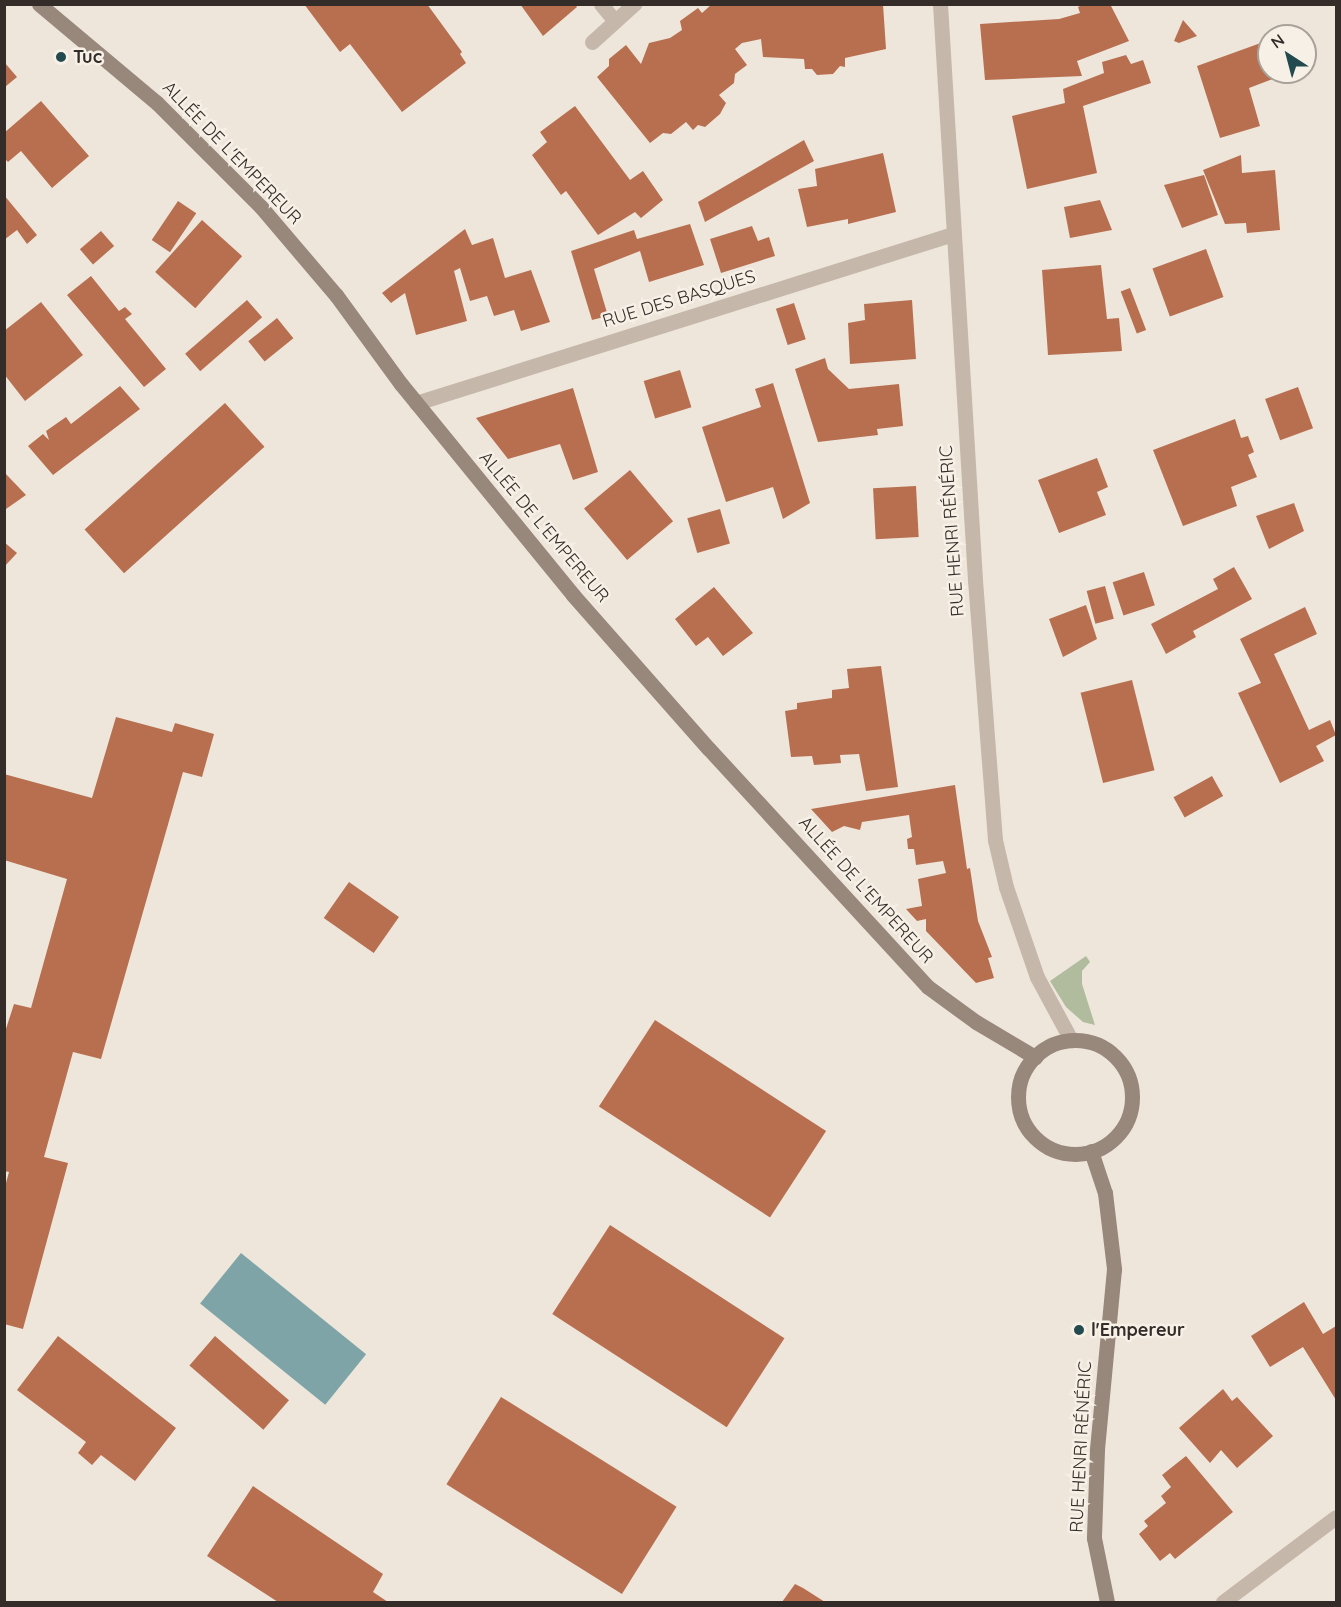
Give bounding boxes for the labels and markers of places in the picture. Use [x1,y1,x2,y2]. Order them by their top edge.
place label: Tuc [73,46,102,68]
marker: Tuc [54,50,68,64]
place label: l'Empereur [1091,1319,1185,1341]
marker: l'Empereur [1072,1323,1086,1337]

